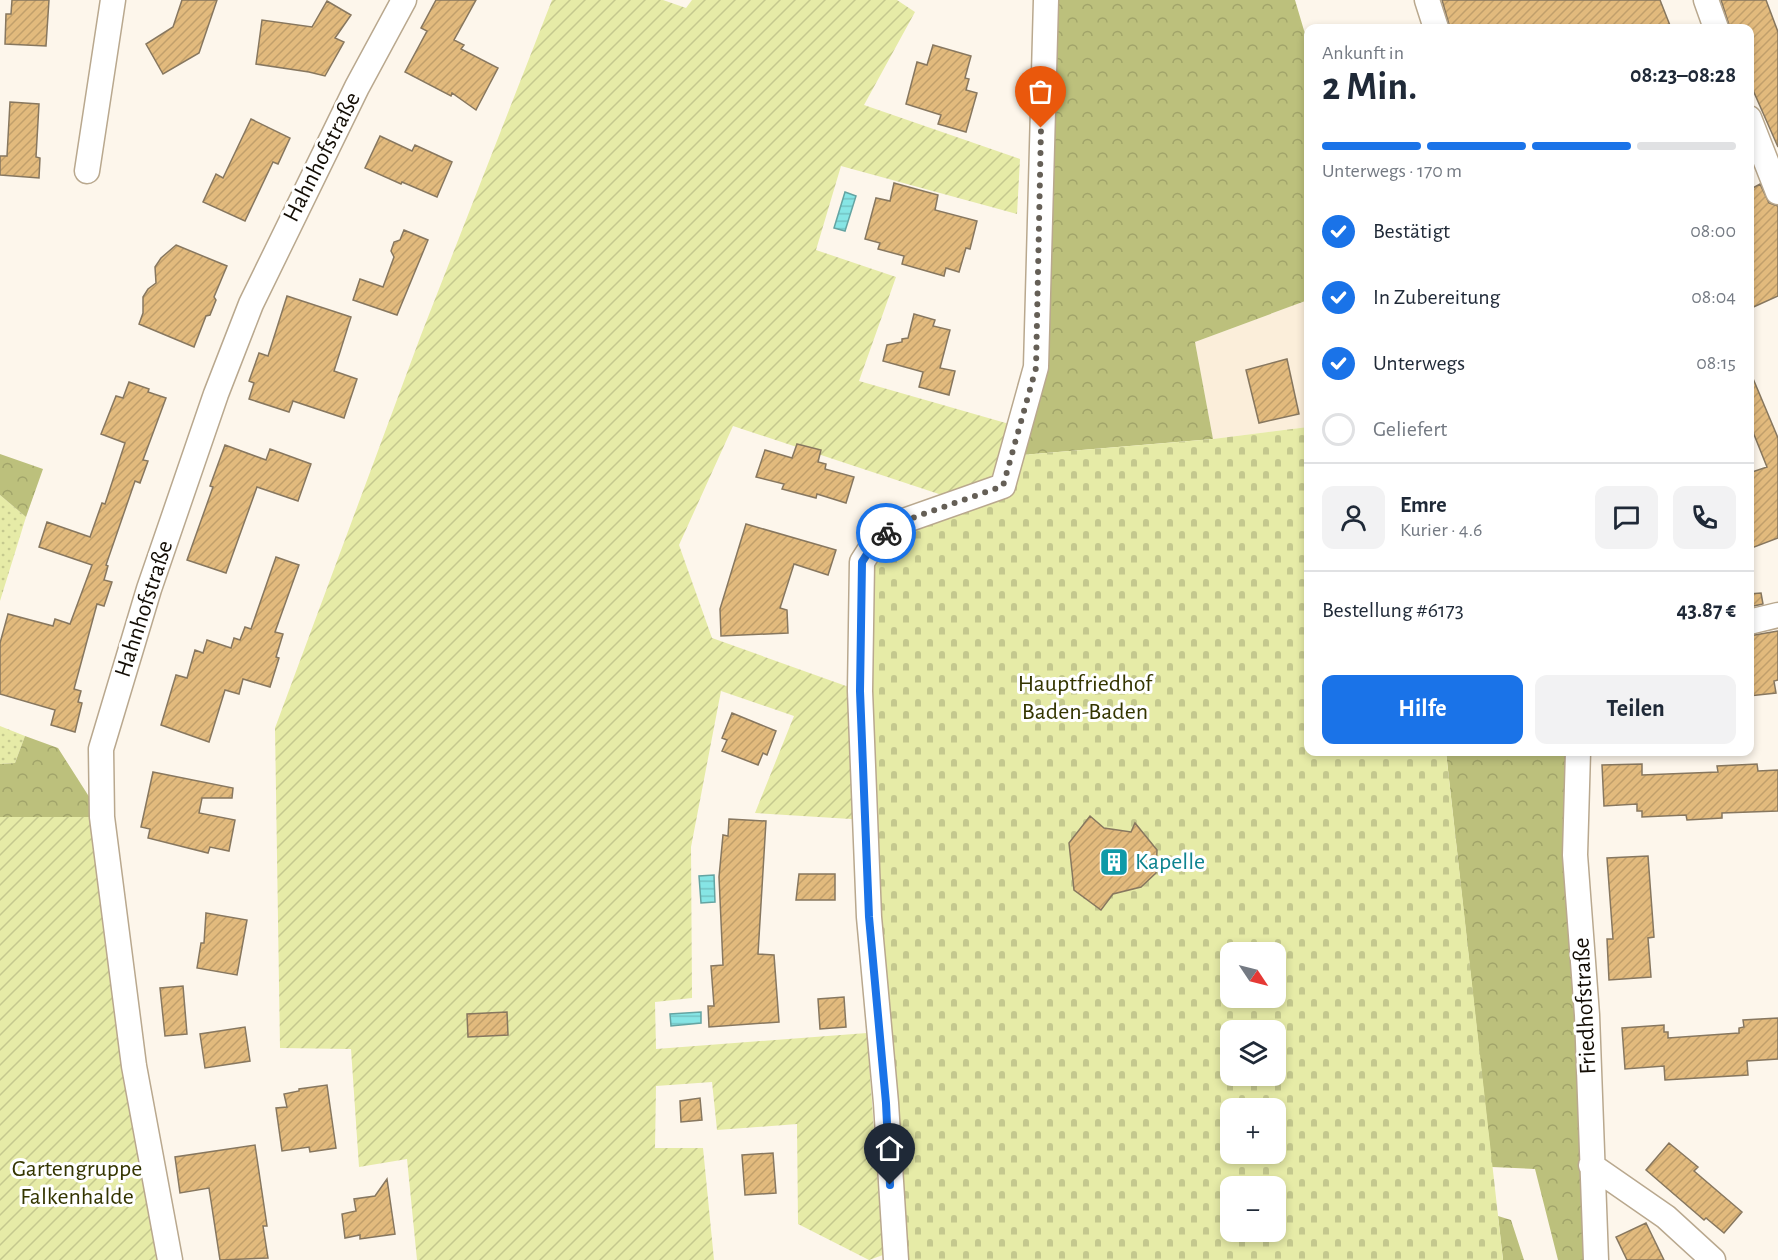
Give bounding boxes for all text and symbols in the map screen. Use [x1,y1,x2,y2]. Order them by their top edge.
text: Ankunft in [1322,43,1404,63]
text: 08:23–08:28 [1630,64,1736,86]
pin [1015,66,1066,128]
text: 2 Min. [1322,68,1417,107]
icon: bag [1024,75,1057,108]
street label: Hahnhofstraße [279,88,365,226]
text: Unterwegs · 170 m [1322,161,1462,181]
icon: check [1322,215,1355,248]
text: Bestätigt [1373,220,1450,242]
text: 08:00 [1690,221,1736,241]
icon: check [1322,281,1355,314]
text: In Zubereitung [1373,286,1500,308]
text: 08:04 [1691,287,1736,307]
icon: check [1322,347,1355,380]
text: Unterwegs [1373,352,1465,374]
text: 08:15 [1696,353,1736,373]
text: Geliefert [1373,418,1447,440]
button: person [1322,486,1385,549]
button: chat [1595,486,1658,549]
button: phone [1673,486,1736,549]
text: Emre [1400,494,1447,516]
courier [856,503,916,563]
icon: bike [870,517,903,550]
text: Kurier · 4.6 [1400,520,1482,540]
street label: Hahnhofstraße [111,538,177,680]
text: Bestellung #6173 [1322,599,1464,621]
text: 43.87 € [1676,599,1736,621]
park label: Hauptfriedhof Baden-Baden [1018,672,1154,724]
button: Hilfe [1322,675,1523,744]
button: Teilen [1535,675,1736,744]
building icon: Kapelle [1098,846,1130,878]
place label: Kapelle [1135,850,1205,874]
street label: Friedhofstraße [1569,937,1601,1075]
north arrow [1220,942,1286,1008]
map controls [1220,942,1286,1242]
button: layers [1220,1020,1286,1086]
button: + [1220,1098,1286,1164]
pin [864,1123,915,1185]
icon: home [873,1132,906,1165]
park label: Gartengruppe Falkenhalde [12,1157,142,1209]
button: − [1220,1176,1286,1242]

